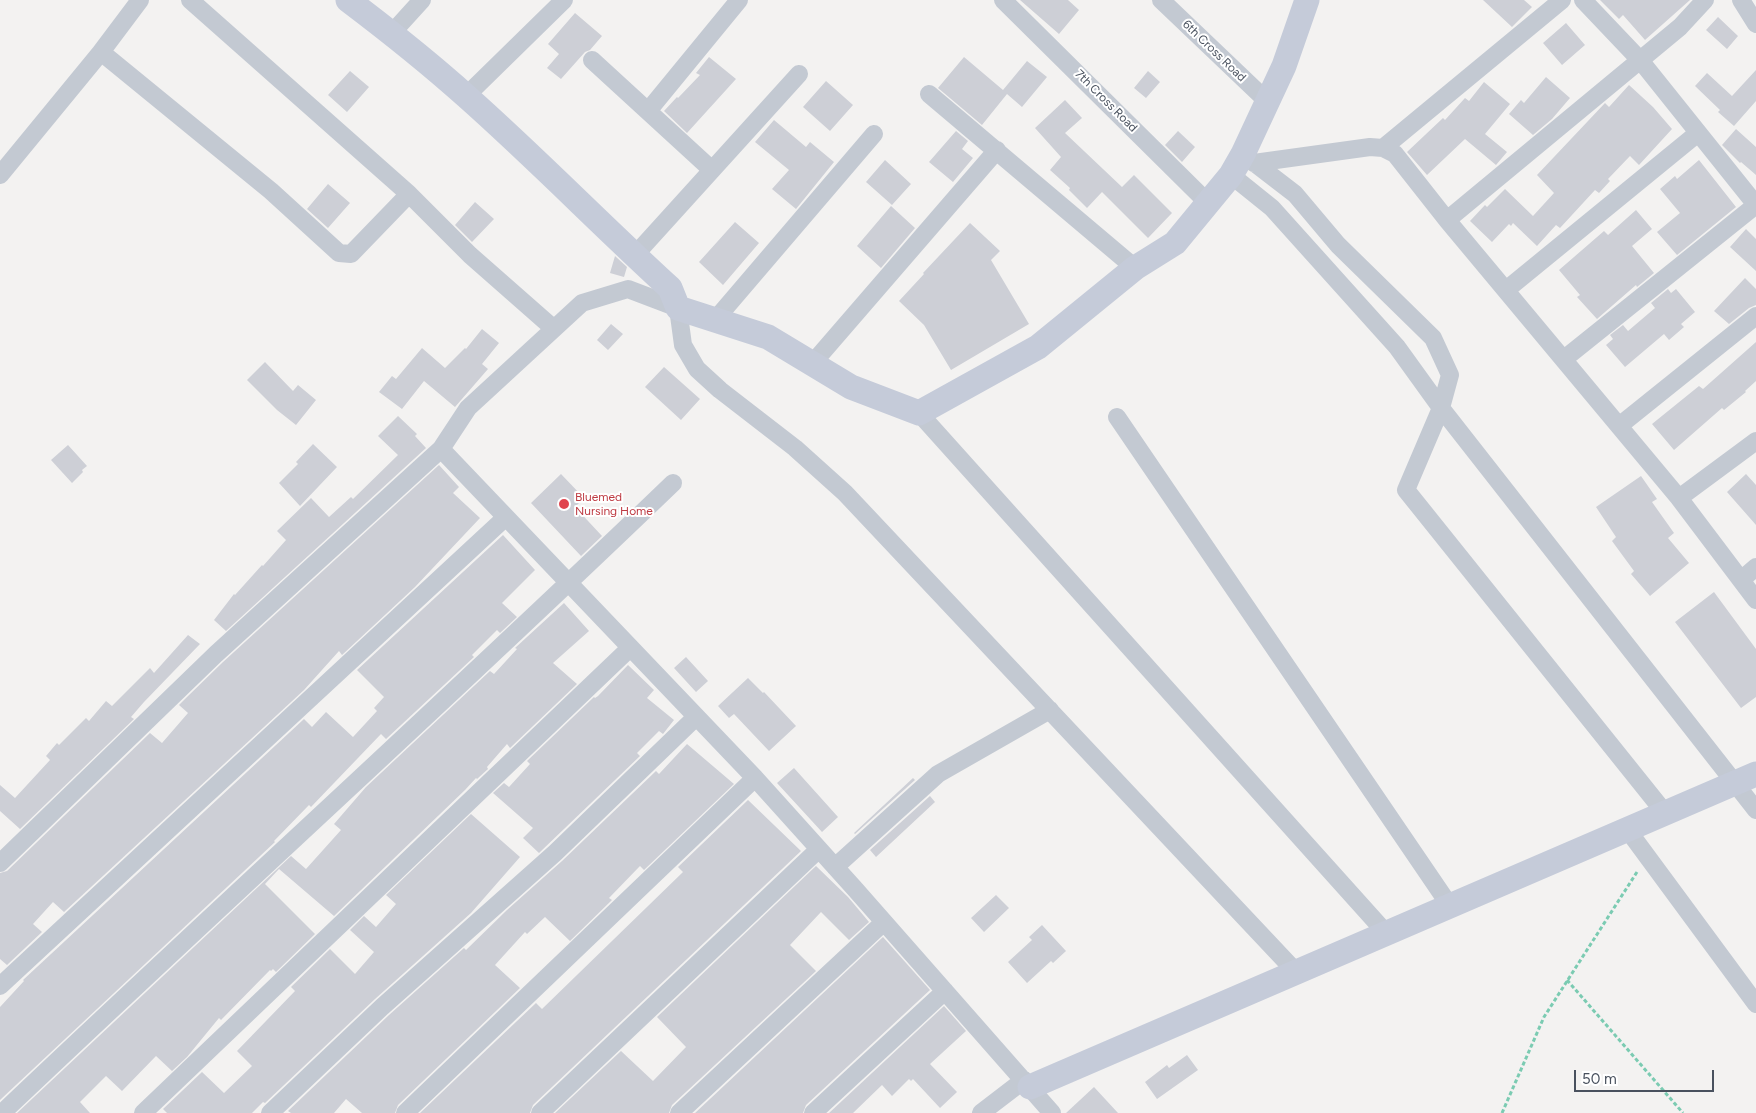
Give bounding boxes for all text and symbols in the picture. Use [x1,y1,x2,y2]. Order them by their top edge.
street label: 6th Cross Road [1179,17,1249,85]
street label: 7th Cross Road [1072,67,1140,135]
place label: Bluemed Nursing Home [575,490,653,518]
marker: Bluemed Nursing Home [557,497,571,511]
scale bar [1576,1060,1716,1092]
text: 50 m [1582,1070,1617,1088]

